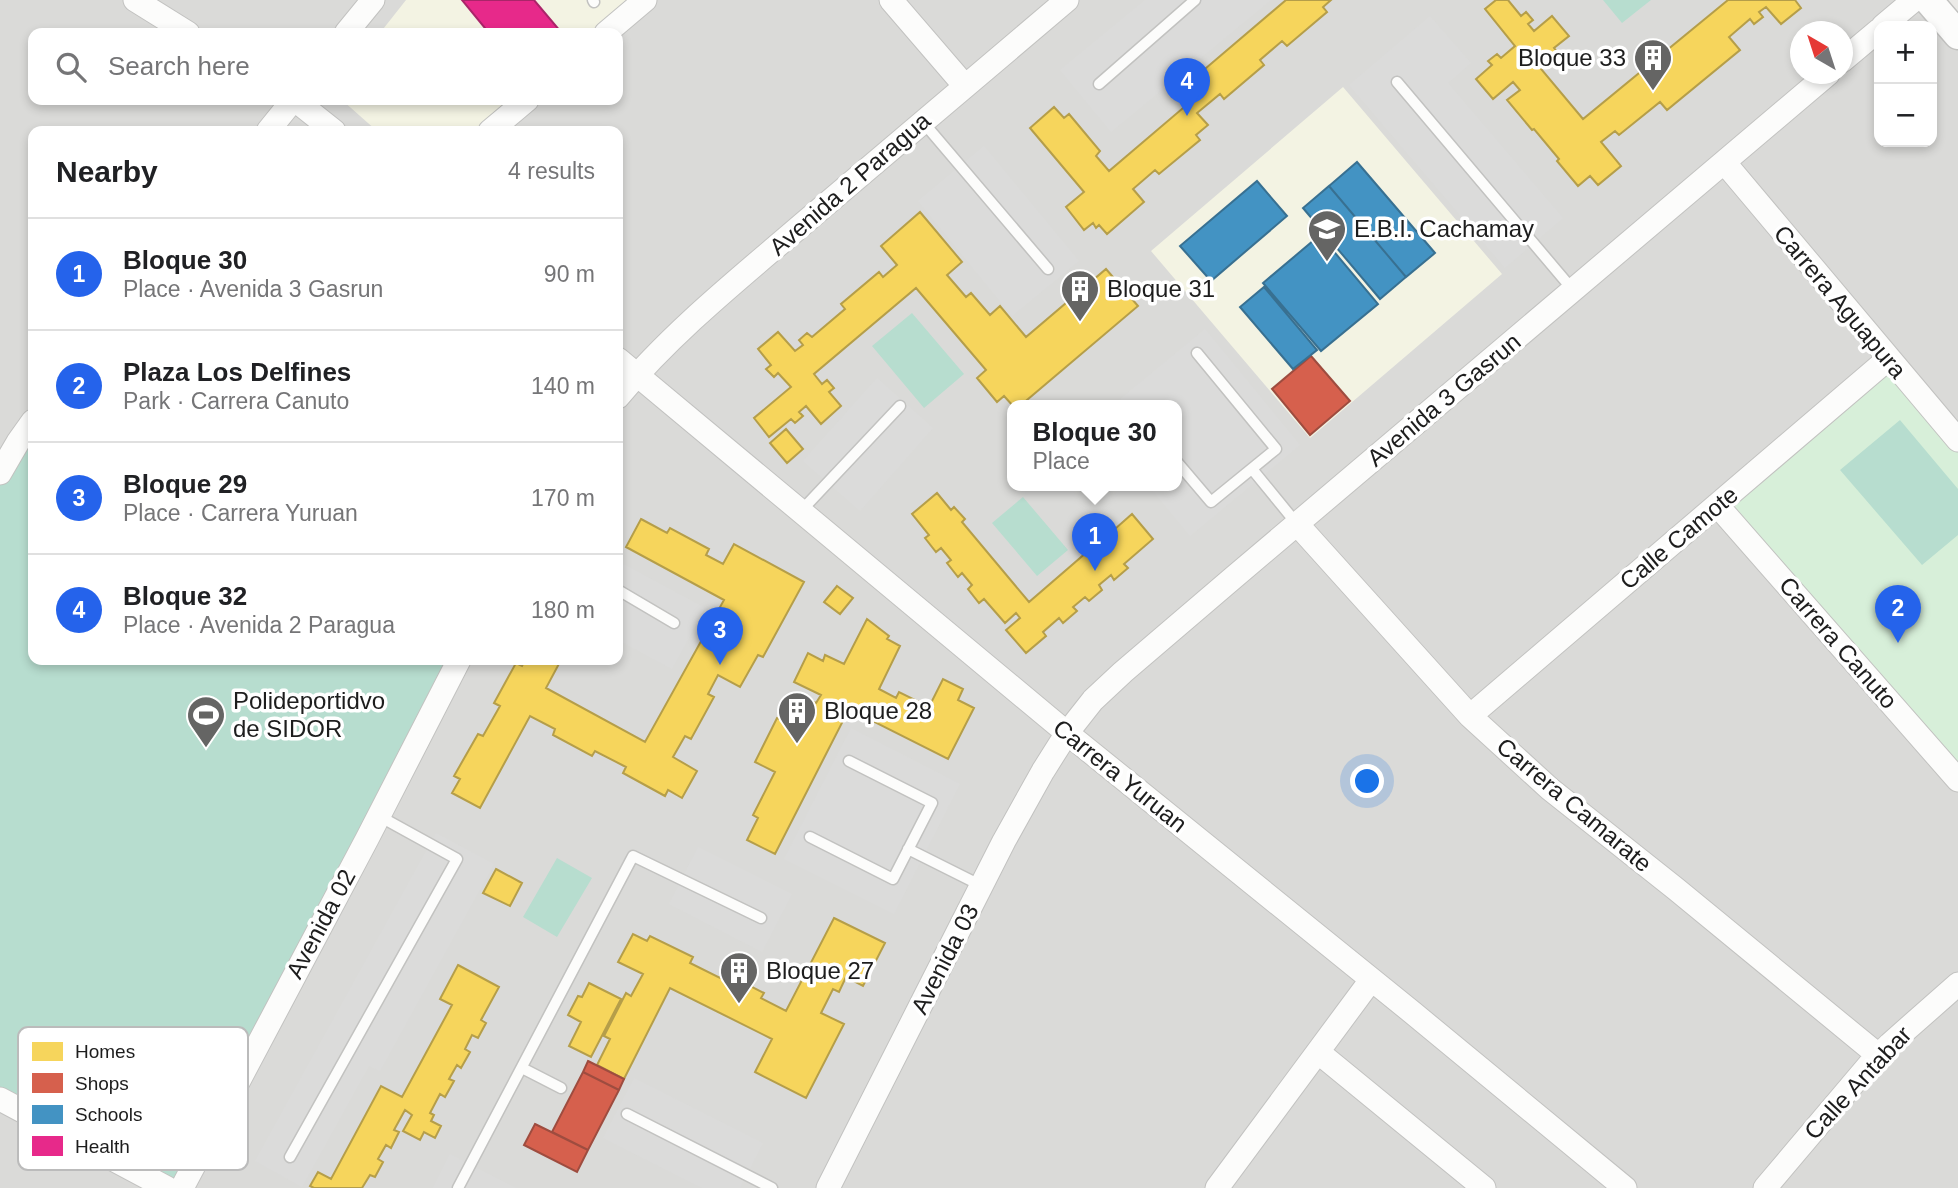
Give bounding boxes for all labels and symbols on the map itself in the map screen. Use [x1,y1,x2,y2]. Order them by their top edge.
north arrow [1790,21,1853,84]
building icon: Bloque 33 [1632,37,1674,92]
place label: Bloque 33 [1518,44,1626,71]
pin: 4 [1164,58,1210,116]
street label: Avenida 2 Paragua [764,106,936,261]
school or university icon: E.B.I. Cachamay [1306,208,1348,263]
place label: E.B.I. Cachamay [1354,215,1534,242]
street label: Carrera Aguapura [1769,220,1912,384]
building icon: Bloque 31 [1059,268,1101,323]
place label: Bloque 31 [1107,275,1215,302]
street label: Avenida 3 Gasrun [1362,328,1526,472]
street label: Calle Camote [1614,481,1743,595]
pin: 1 [1072,513,1118,571]
street label: Carrera Canuto [1774,571,1903,714]
pin: 2 [1875,585,1921,643]
pin: 3 [697,607,743,665]
place label: Polideportidvo de SIDOR [233,687,385,742]
building icon: Bloque 28 [776,690,818,745]
sports icon: Polideportidvo de SIDOR [185,694,227,749]
place label: Bloque 28 [824,697,932,724]
street label: Carrera Yuruan [1048,714,1192,838]
street label: Carrera Camarate [1492,732,1657,877]
your location [1350,764,1384,798]
street label: Avenida 02 [281,865,361,983]
street label: Avenida 03 [905,899,984,1018]
building icon: Bloque 27 [718,950,760,1005]
place label: Bloque 27 [766,957,874,984]
street label: Calle Antabar [1799,1021,1917,1145]
legend [18,1027,248,1170]
text: Homes [75,1041,135,1062]
text: Shops [75,1073,129,1094]
text: Schools [75,1104,143,1125]
text: Health [75,1136,130,1157]

